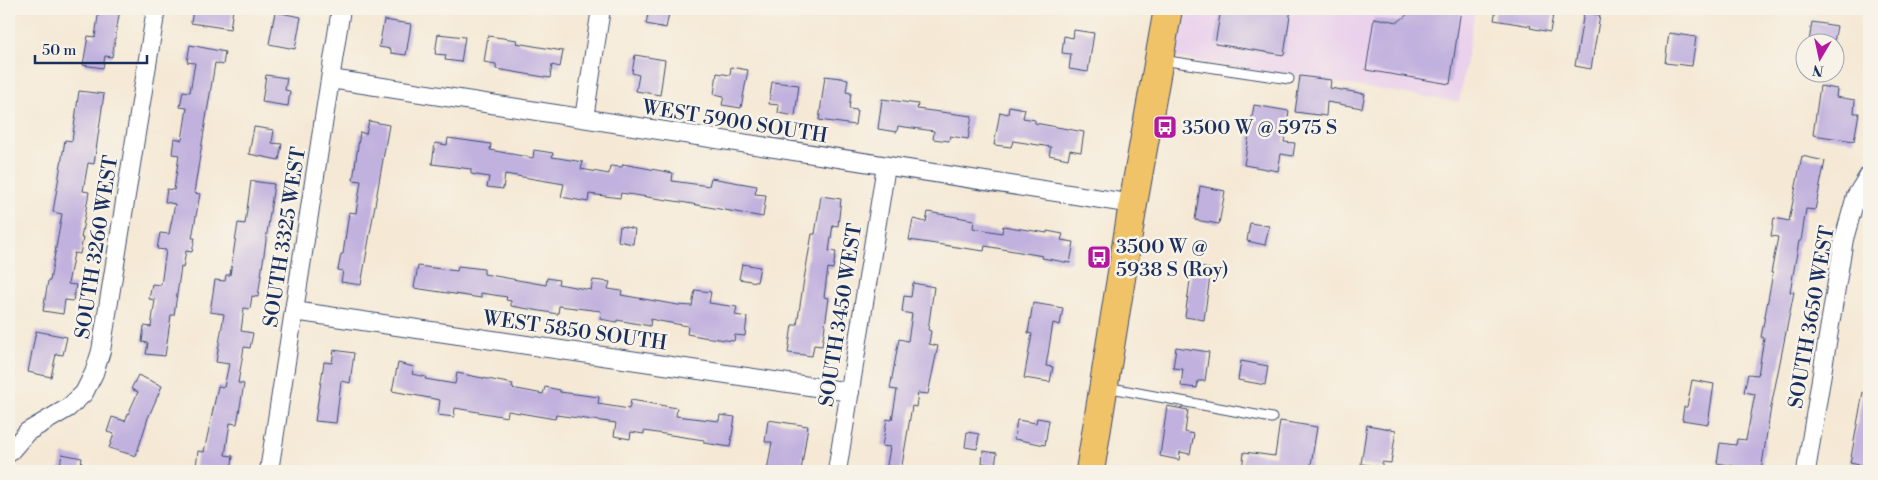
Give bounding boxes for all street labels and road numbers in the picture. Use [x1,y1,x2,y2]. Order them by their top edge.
street label: WEST 5900 SOUTH [639,95,829,149]
street label: SOUTH 3325 WEST [259,145,312,329]
street label: SOUTH 3260 WEST [71,154,124,341]
street label: SOUTH 3450 WEST [815,222,868,409]
street label: SOUTH 3650 WEST [1784,224,1841,411]
street label: WEST 5850 SOUTH [480,306,668,357]

